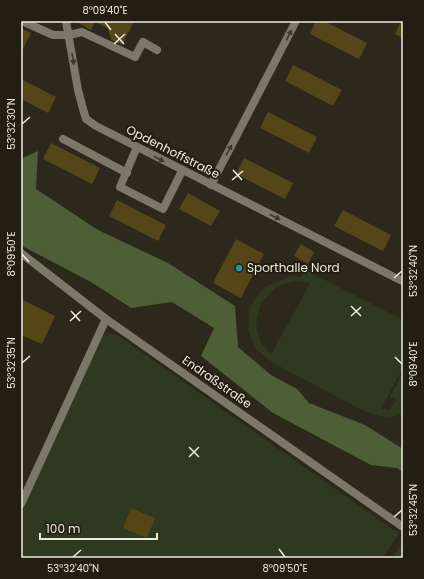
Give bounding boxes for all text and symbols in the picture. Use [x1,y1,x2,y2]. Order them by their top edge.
text: 8°09'40"E [82,3,128,18]
one-way arrow [285,29,292,41]
one-way arrow [70,53,76,66]
text: 53°32'30"N [4,98,19,150]
street label: Opdenhoffstraße [124,121,223,182]
one-way arrow [225,144,232,156]
one-way arrow [153,156,165,162]
one-way arrow [269,214,281,220]
text: 8°09'50"E [4,231,19,277]
text: 53°32'40"N [406,245,421,297]
place label: Sporthalle Nord [247,259,340,276]
marker: Sporthalle Nord [234,263,244,273]
text: 53°32'35"N [4,337,19,389]
text: 8°09'40"E [406,341,421,387]
street label: Endraßstraße [179,351,256,412]
text: 53°32'45"N [406,484,421,536]
scale bar [40,515,157,541]
text: 100 m [46,520,80,537]
text: 53°32'40"N [47,561,99,576]
text: 8°09'50"E [262,561,308,576]

